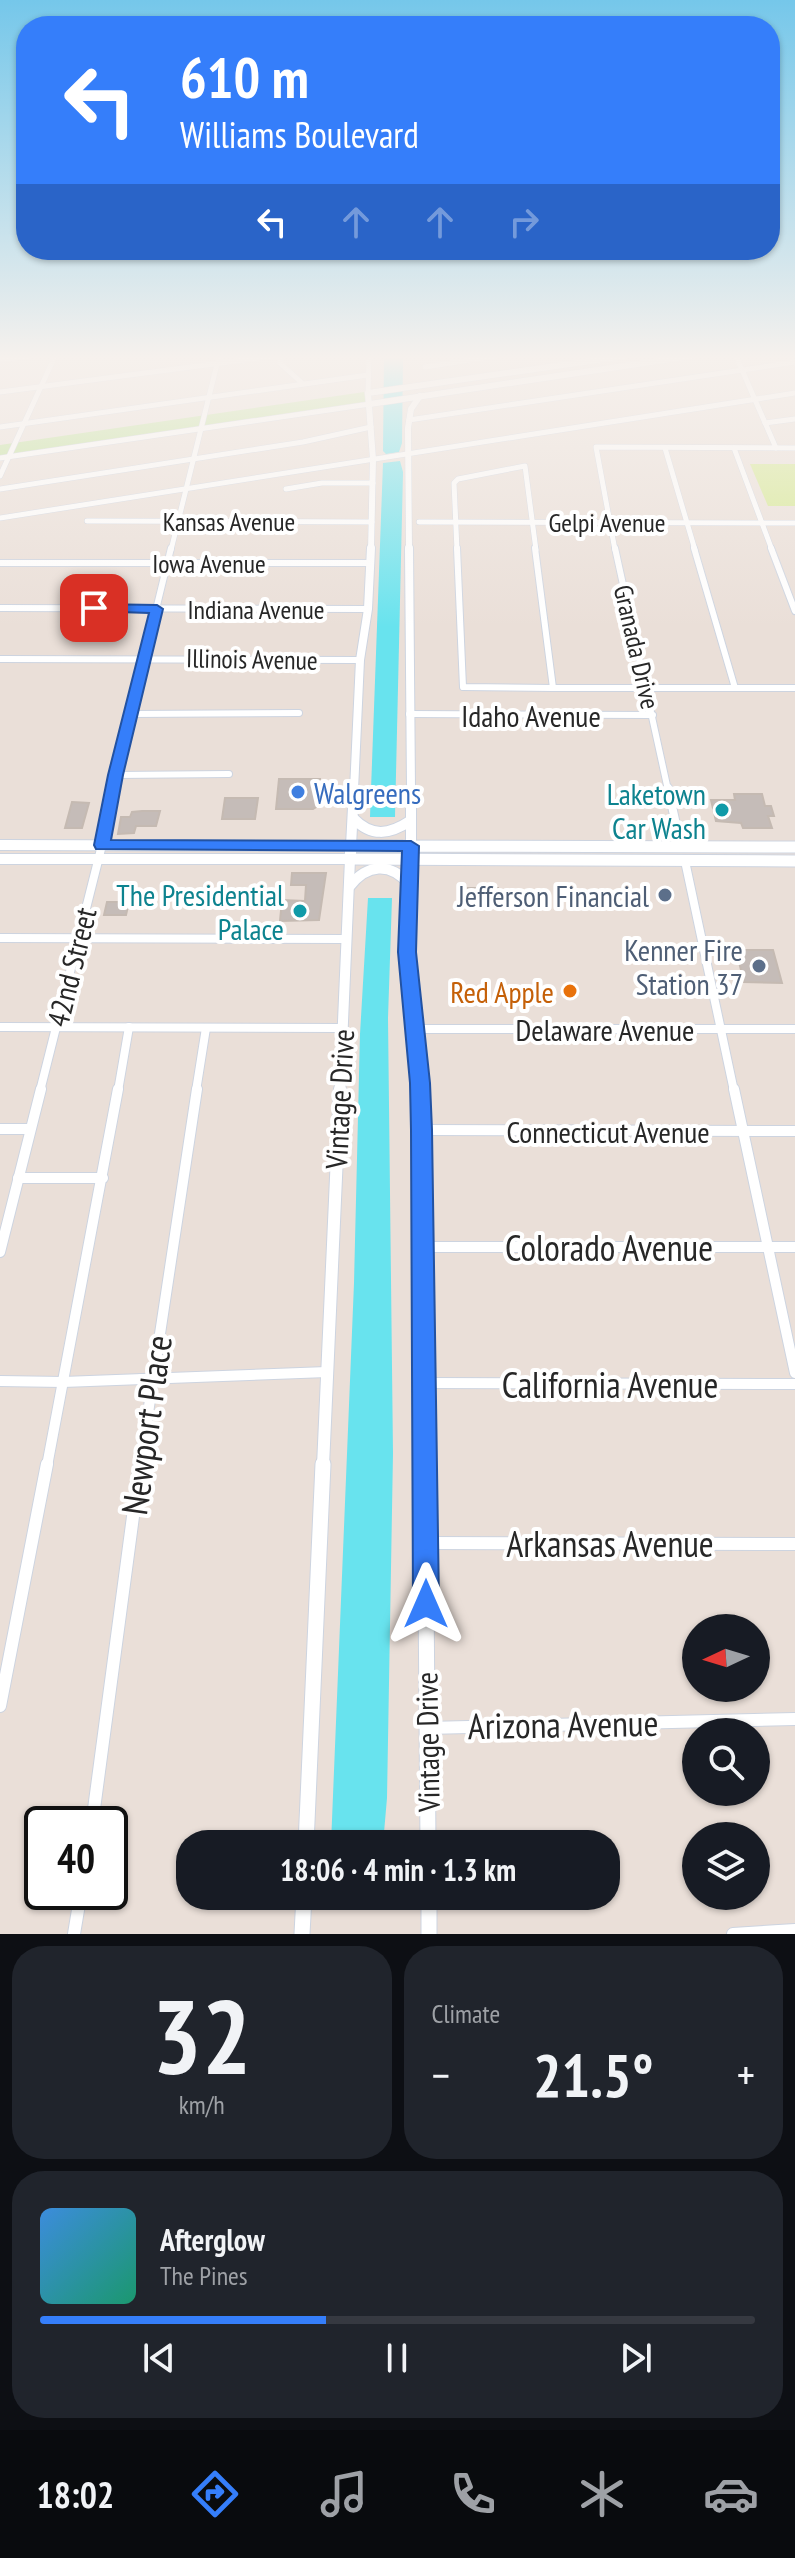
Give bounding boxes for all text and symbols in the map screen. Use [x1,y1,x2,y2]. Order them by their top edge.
text: 610 m [180,41,309,113]
icon: left [48,48,152,152]
text: Williams Boulevard [180,111,419,158]
icon: left [250,200,294,244]
icon: ahead [334,200,378,244]
icon: ahead [418,200,462,244]
icon: right [502,200,546,244]
street label: Kansas Avenue [163,505,295,538]
street label: Gelpi Avenue [548,506,666,539]
street label: Iowa Avenue [152,547,266,580]
pin [60,574,128,642]
street label: Granada Drive [607,582,667,712]
icon: arrive [72,586,116,630]
street label: Indiana Avenue [187,593,325,626]
street label: Illinois Avenue [186,641,318,677]
street label: Idaho Avenue [461,696,601,735]
place label: Walgreens [314,773,421,812]
place label: Laketown Car Wash [607,774,706,847]
marker: Walgreens [289,783,307,801]
marker: Laketown Car Wash [713,801,731,819]
place label: The Presidential Palace [116,875,284,948]
place label: Jefferson Financial [457,876,649,915]
marker: Jefferson Financial [656,886,674,904]
marker: The Presidential Palace [291,902,309,920]
street label: 42nd Street [37,903,105,1031]
place label: Kenner Fire Station 37 [624,930,743,1003]
marker: Kenner Fire Station 37 [750,957,768,975]
place label: Red Apple [450,972,554,1011]
marker: Red Apple [561,982,579,1000]
street label: Delaware Avenue [516,1010,694,1049]
street label: Vintage Drive [316,1028,362,1171]
street label: Connecticut Avenue [506,1112,710,1151]
street label: Colorado Avenue [505,1224,713,1271]
street label: Newport Place [110,1332,182,1518]
street label: California Avenue [502,1361,718,1408]
street label: Arkansas Avenue [506,1520,714,1567]
position arrow [384,1562,468,1646]
north arrow [682,1614,770,1702]
map controls [682,1614,770,1910]
street label: Vintage Drive [406,1672,448,1813]
street label: Arizona Avenue [467,1699,659,1749]
button: search [682,1718,770,1806]
speed limit sign: 40 [24,1806,128,1910]
button: layers [682,1822,770,1910]
text: 18:06 · 4 min · 1.3 km [280,1850,516,1889]
text: 32 [152,1968,251,2103]
text: Climate [432,1997,500,2030]
text: 21.5° [533,2036,654,2114]
text: − [432,2046,450,2103]
text: + [737,2046,755,2103]
text: km/h [179,2088,225,2121]
text: Afterglow [160,2220,265,2259]
text: The Pines [160,2259,248,2292]
icon: previous [137,2336,181,2380]
icon: pause [375,2336,419,2380]
icon: next [614,2336,658,2380]
icon: directions [187,2466,243,2522]
icon: music [316,2466,372,2522]
icon: phone [445,2466,501,2522]
icon: climate [574,2466,630,2522]
icon: car [703,2466,759,2522]
text: 18:02 [36,2471,114,2518]

